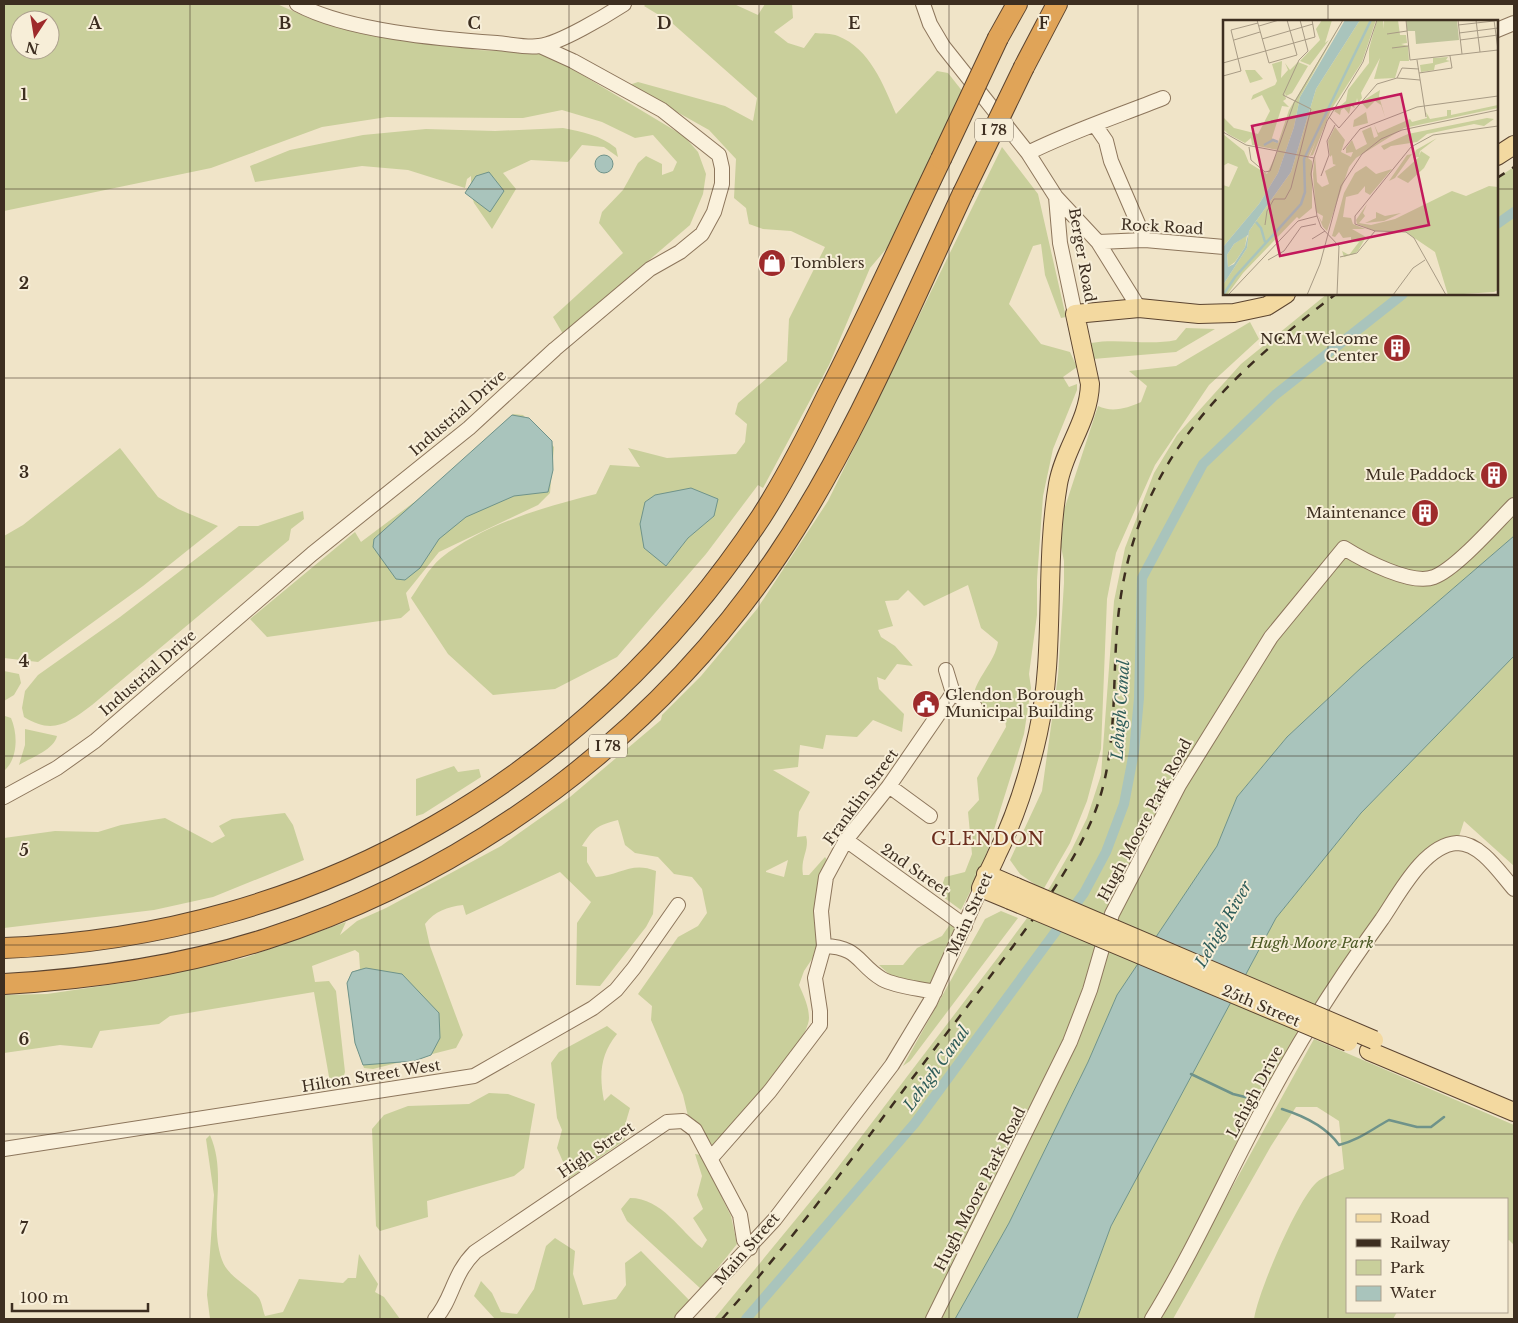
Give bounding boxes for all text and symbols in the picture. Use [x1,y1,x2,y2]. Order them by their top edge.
north arrow [10,10,60,60]
text: A [88,13,103,33]
text: B [279,13,292,33]
text: C [467,13,481,33]
text: D [657,13,671,33]
text: E [848,13,860,33]
text: F [1038,13,1050,33]
inset map [1223,20,1498,295]
text: N [24,38,41,58]
text: 1 [21,84,28,104]
road number: I 78 [975,118,1013,142]
street label: Berger Road [1065,206,1100,304]
street label: Rock Road [1120,215,1204,238]
shop icon: Tomblers [757,248,787,278]
place label: Tomblers [791,253,865,272]
text: 2 [19,273,29,293]
place label: NCM Welcome Center [1260,329,1379,365]
building icon: NCM Welcome Center [1382,333,1412,363]
street label: Industrial Drive [405,365,510,460]
building icon: Mule Paddock [1479,460,1509,490]
text: 3 [19,462,29,482]
place label: Mule Paddock [1365,465,1476,484]
building icon: Maintenance [1410,498,1440,528]
place label: Maintenance [1306,503,1406,522]
street label: Industrial Drive [95,625,200,720]
text: 4 [19,651,29,671]
water label: Lehigh Canal [1106,658,1134,762]
place label: Glendon Borough Municipal Building [945,685,1094,721]
public building icon: Glendon Borough Municipal Building [911,689,941,719]
road number: I 78 [589,734,627,758]
street label: Hugh Moore Park Road [1094,735,1196,904]
street label: Franklin Street [819,744,902,849]
district label: GLENDON [931,828,1045,850]
street label: 2nd Street [877,839,953,900]
text: 5 [19,840,29,860]
street label: Main Street [943,869,997,959]
water label: Lehigh River [1190,877,1256,972]
park label: Hugh Moore Park [1249,933,1374,952]
street label: 25th Street [1219,981,1303,1031]
water label: Lehigh Canal [898,1021,974,1115]
text: 6 [19,1029,30,1049]
street label: Lehigh Drive [1222,1043,1287,1141]
street label: Hilton Street West [300,1055,442,1096]
street label: Hugh Moore Park Road [930,1104,1029,1274]
street label: High Street [554,1117,638,1182]
legend [1346,1198,1508,1313]
street label: Main Street [710,1208,783,1289]
text: Road [1390,1208,1430,1227]
text: 7 [20,1218,29,1238]
text: Railway [1390,1233,1451,1252]
text: Park [1390,1258,1426,1277]
scale bar [12,1280,149,1312]
text: Water [1389,1283,1437,1302]
text: 100 m [20,1288,69,1307]

